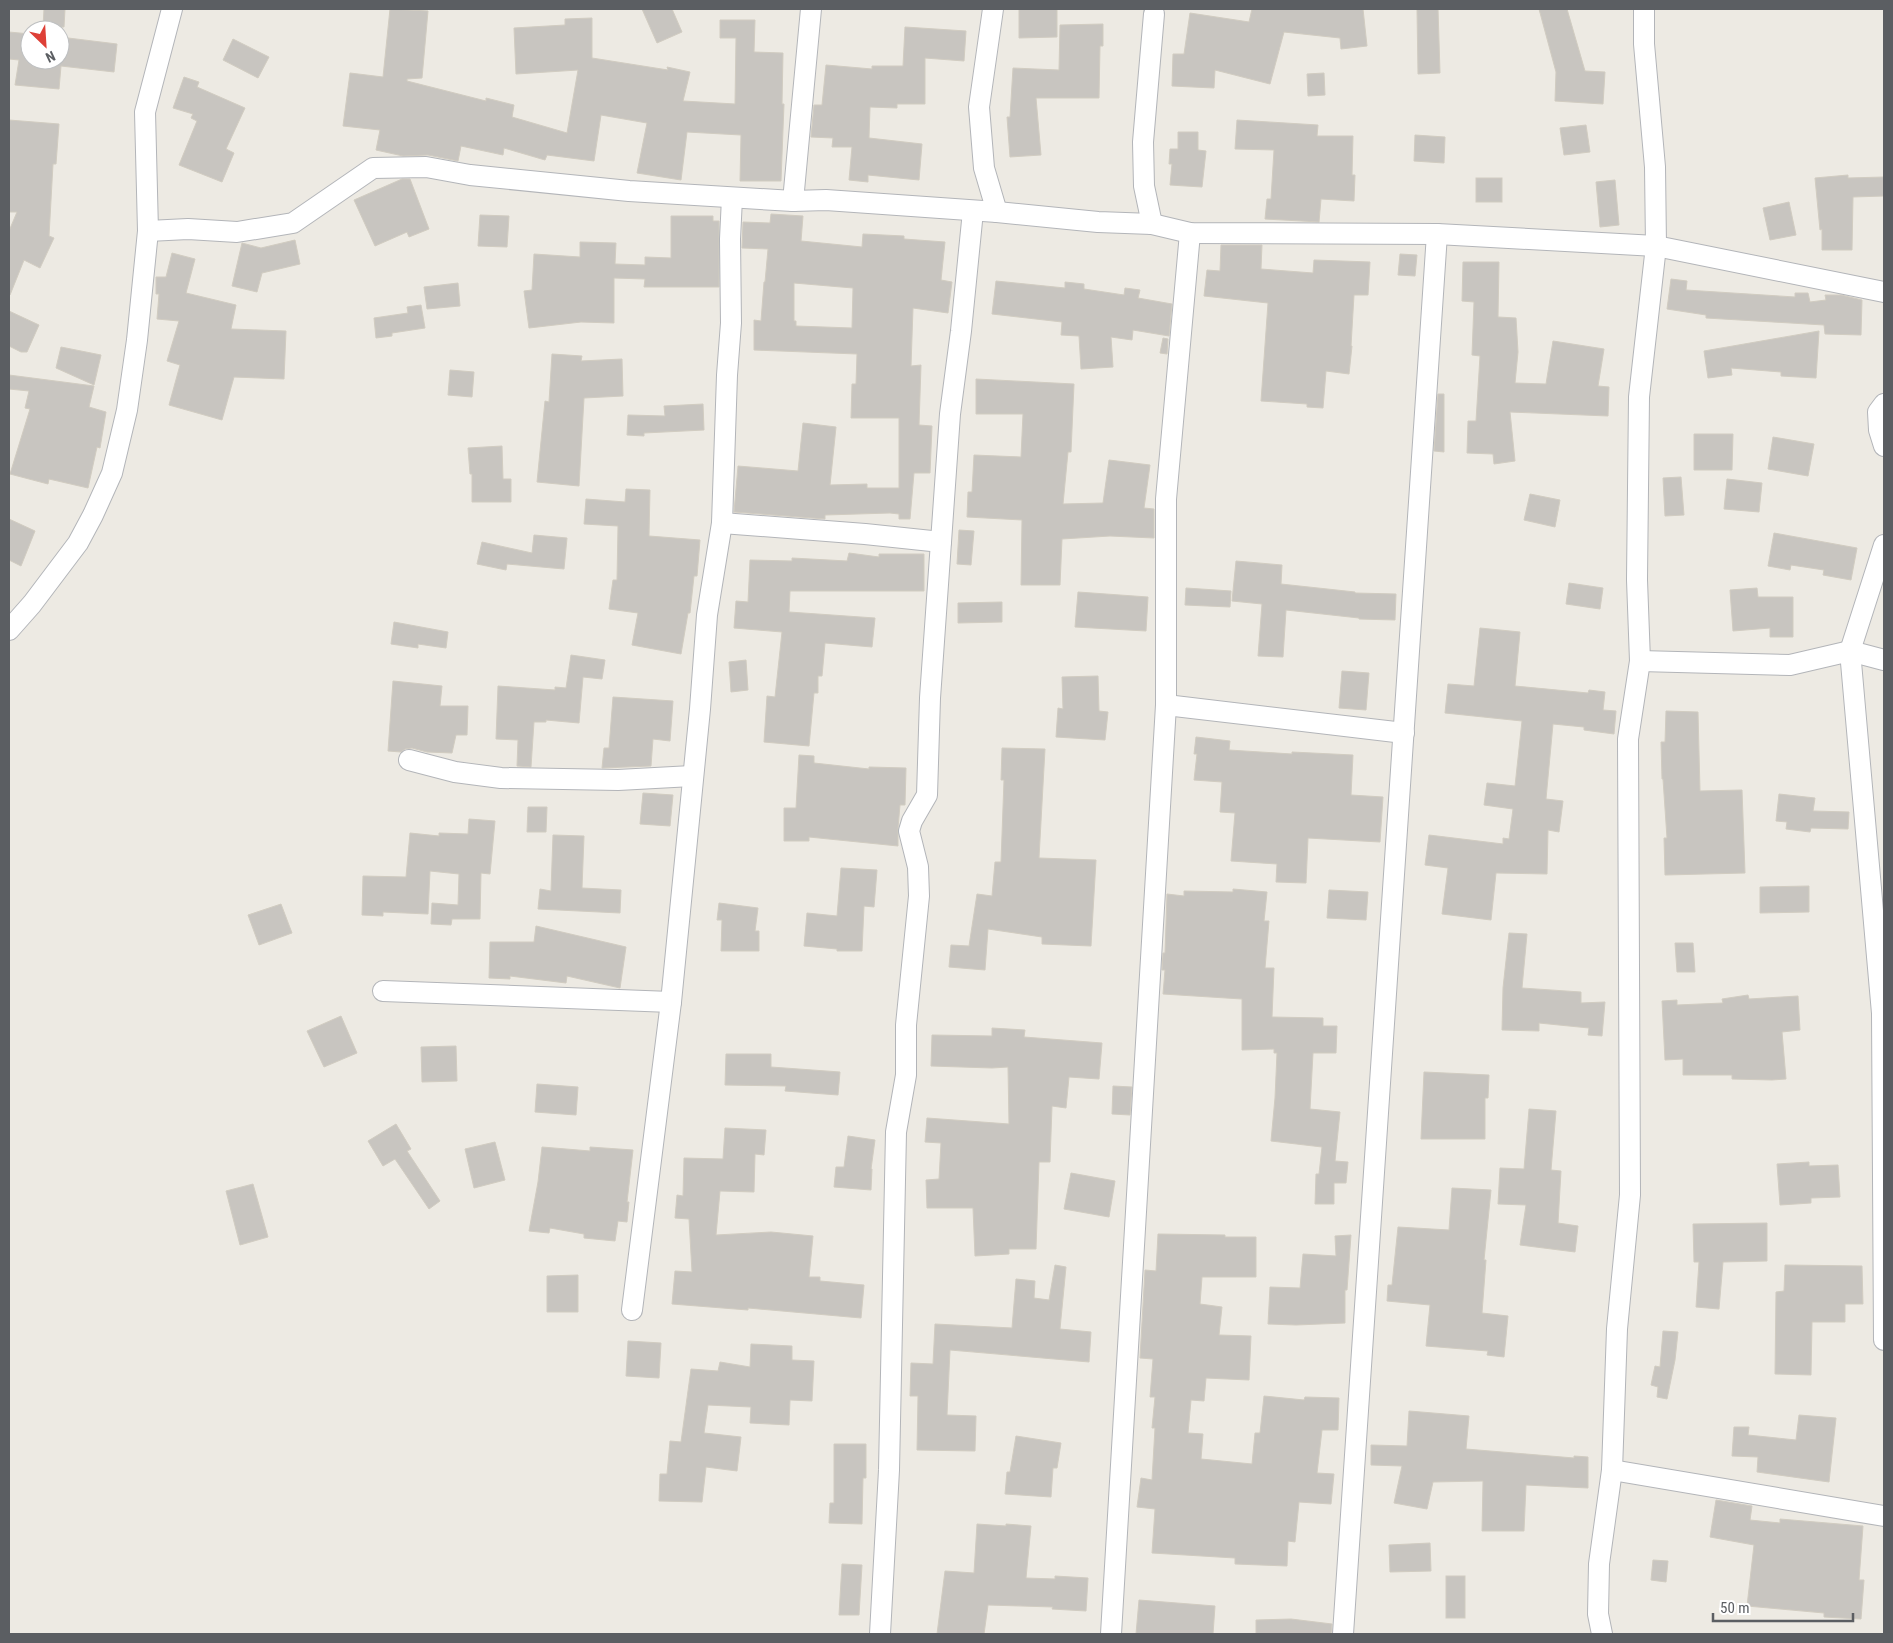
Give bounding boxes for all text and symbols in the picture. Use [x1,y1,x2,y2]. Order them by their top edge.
north arrow [20,20,70,70]
text: N [43,48,58,66]
scale bar [1713,1590,1853,1622]
text: 50 m [1720,1599,1750,1617]

